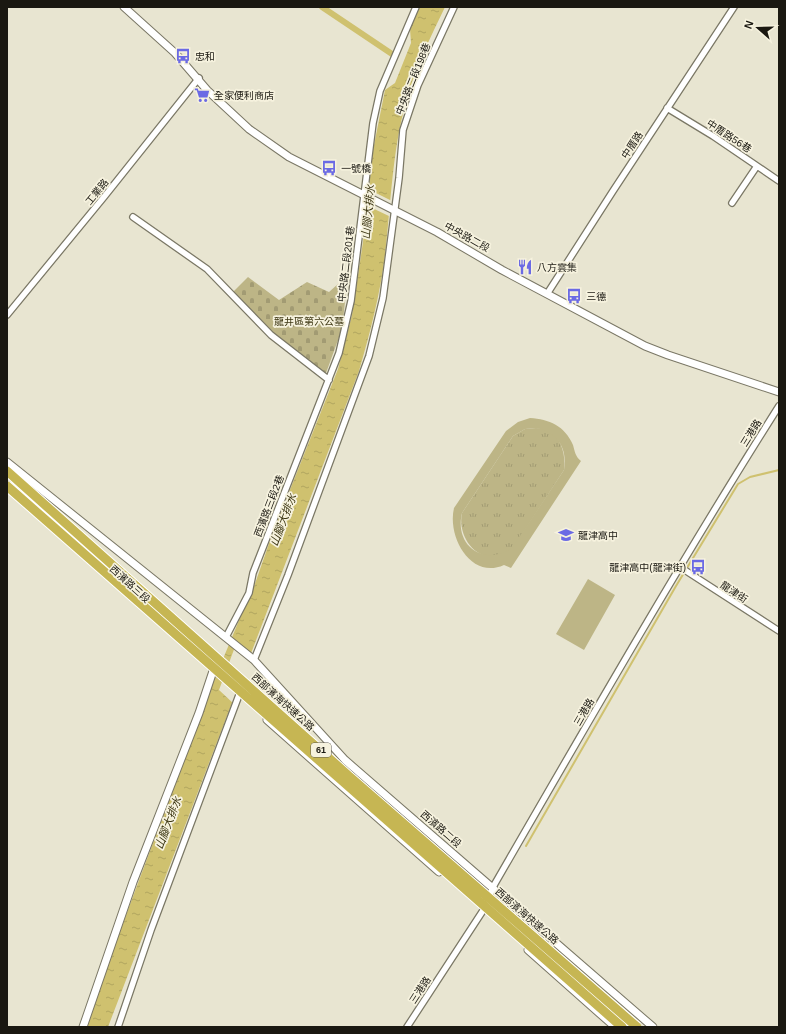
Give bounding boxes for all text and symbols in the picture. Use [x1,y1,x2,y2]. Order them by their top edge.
north arrow [738,8,778,48]
text: N [742,19,756,30]
street label: 中央路二段198巷 [394,41,432,117]
bus stop icon: 忠和 [174,47,192,65]
place label: 忠和 [195,51,215,62]
supermarket icon: 全家便利商店 [193,86,211,104]
place label: 全家便利商店 [214,90,274,101]
street label: 中厝路56巷 [705,117,753,155]
street label: 中厝路 [619,129,645,161]
bus stop icon: 一號橋 [320,159,338,177]
place label: 一號橋 [341,163,371,174]
street label: 工業路 [83,177,111,207]
water label: 山腳大排水 [360,183,376,240]
street label: 中央路二段 [442,220,492,254]
street label: 中央路二段201巷 [336,225,356,303]
restaurant icon: 八方雲集 [516,258,534,276]
place label: 八方雲集 [537,262,577,273]
bus stop icon: 三德 [565,287,583,305]
place label: 三德 [586,291,606,302]
park label: 龍井區第六公墓 [274,316,344,327]
street label: 三港路 [738,417,764,449]
street label: 西濱路三段2巷 [252,473,286,539]
water label: 山腳大排水 [268,491,299,548]
school or university icon: 龍津高中 [557,526,575,544]
place label: 龍津高中 [578,530,618,541]
bus stop icon: 龍津高中(龍津街) [689,558,707,576]
place label: 龍津高中(龍津街) [609,562,686,573]
street label: 西濱路三段 [108,563,152,605]
street label: 龍津街 [718,579,750,605]
street label: 西部濱海快速公路 [250,671,316,733]
street label: 三港路 [572,696,596,728]
road number: 61 [311,743,331,757]
water label: 山腳大排水 [153,794,184,851]
street label: 西濱路二段 [419,808,463,850]
street label: 西部濱海快速公路 [493,886,561,946]
street label: 三港路 [407,974,433,1006]

